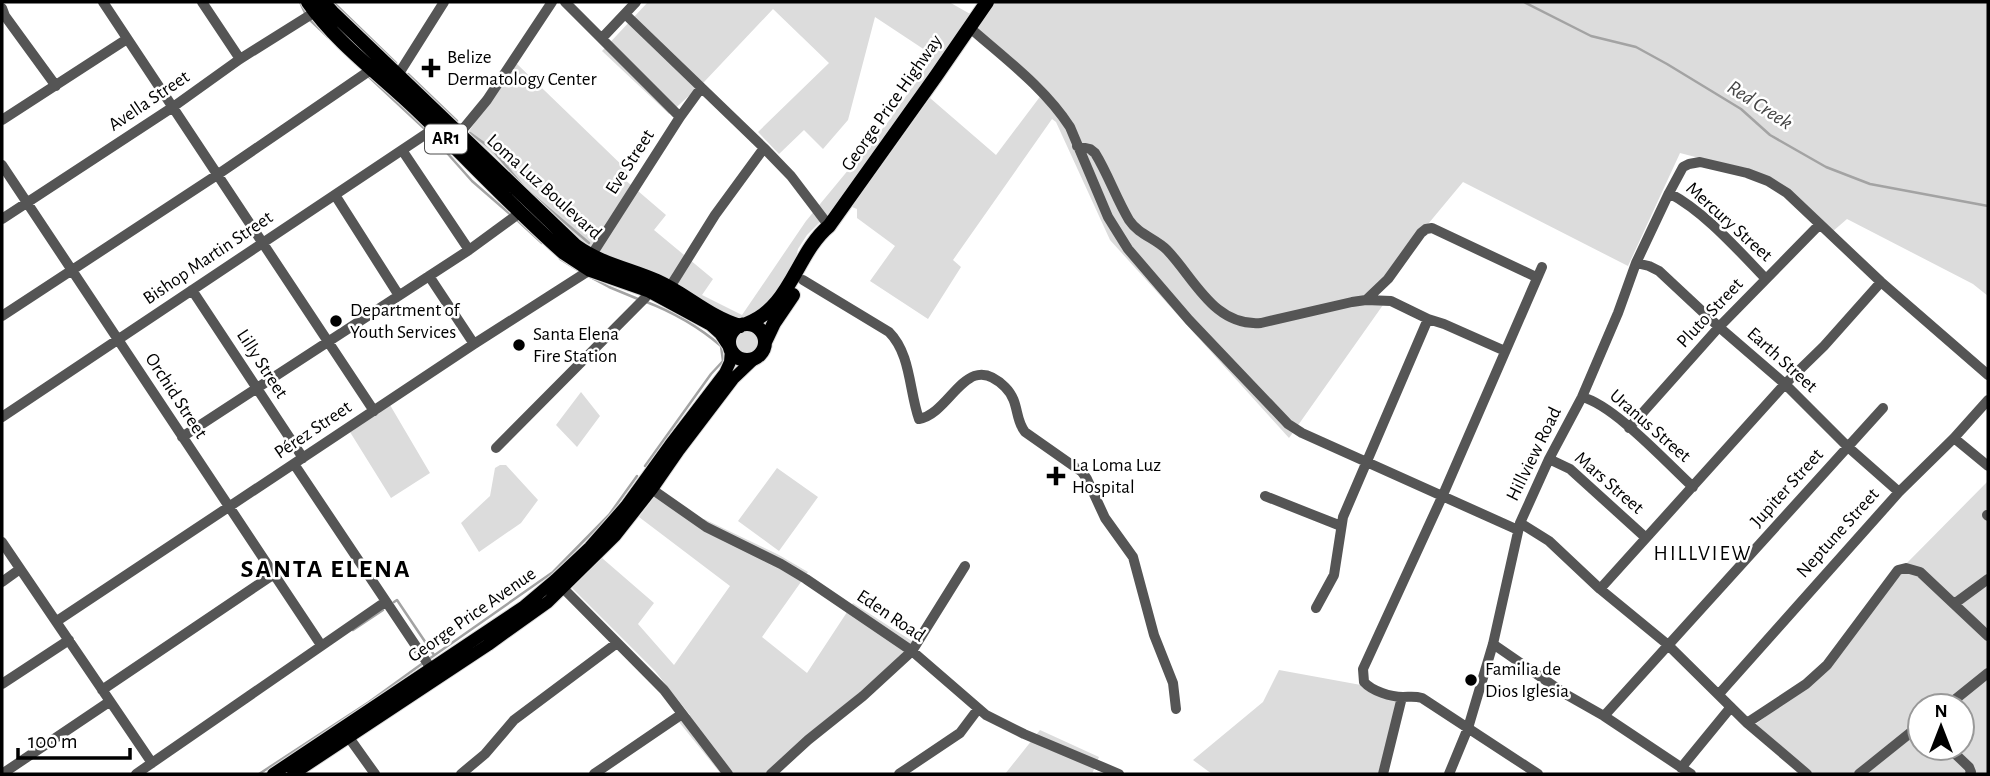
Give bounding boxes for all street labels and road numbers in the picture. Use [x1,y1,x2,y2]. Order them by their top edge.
street label: George Price Highway [838,31,946,175]
street label: Avella Street [105,67,193,135]
road number: AR1 [425,124,467,154]
street label: Eve Street [602,126,658,198]
street label: Loma Luz Boulevard [483,131,605,243]
street label: Mercury Street [1682,179,1776,265]
street label: Bishop Martin Street [140,208,276,308]
street label: Pluto Street [1673,275,1747,351]
street label: Earth Street [1743,324,1821,396]
street label: Lilly Street [233,326,291,402]
street label: Orchid Street [141,350,211,442]
street label: Uranus Street [1606,386,1694,466]
street label: Pérez Street [271,397,355,463]
street label: Hillview Road [1503,404,1565,504]
street label: Jupiter Street [1747,445,1827,531]
street label: Mars Street [1571,448,1647,518]
street label: Neptune Street [1793,485,1883,581]
street label: George Price Avenue [405,564,539,666]
street label: Eden Road [853,586,929,646]

